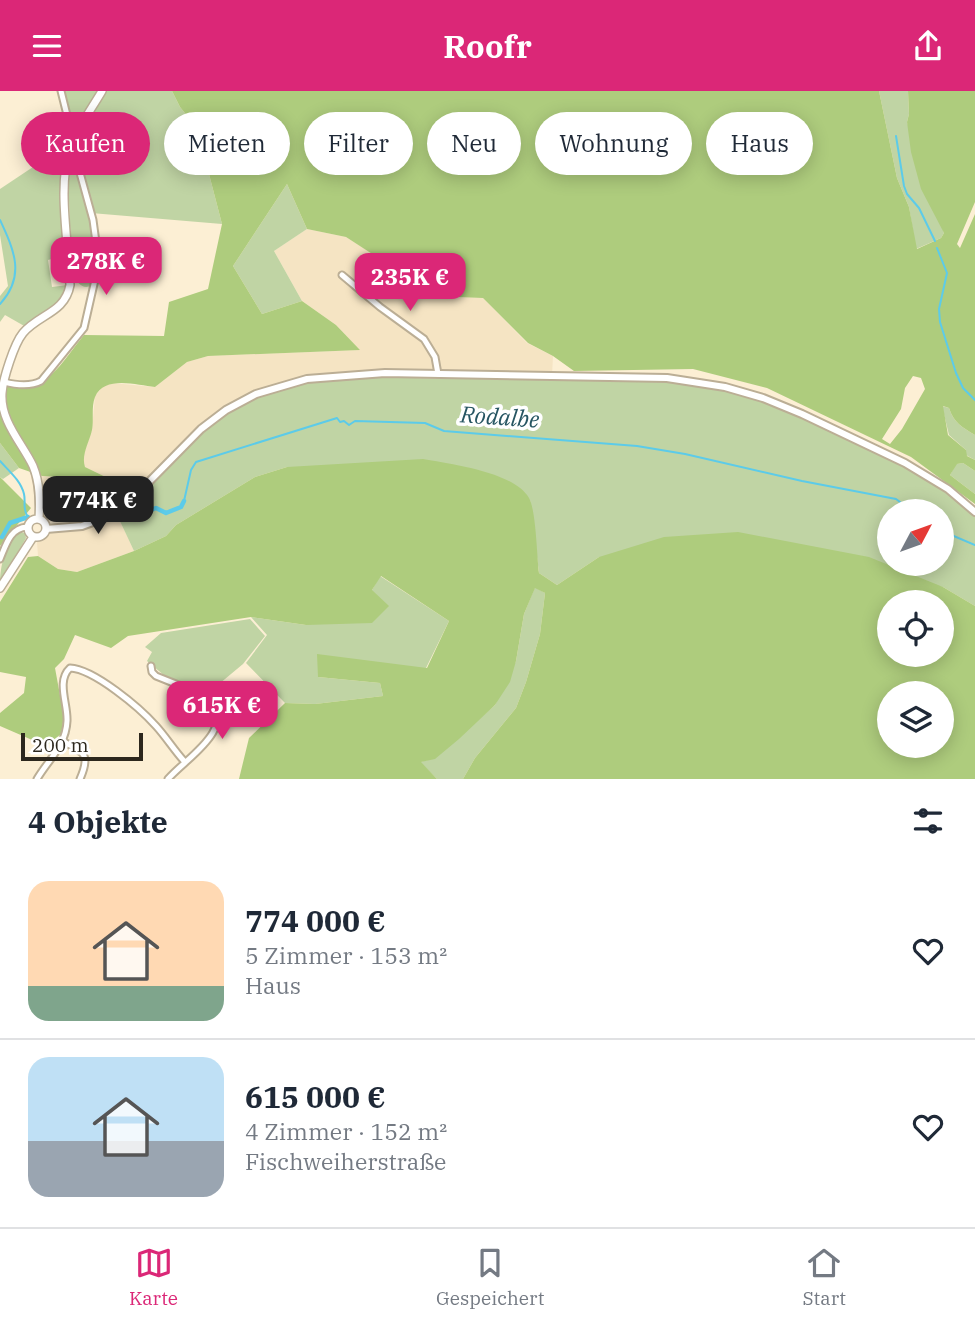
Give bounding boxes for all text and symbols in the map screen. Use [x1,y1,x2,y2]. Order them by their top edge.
text: Roofr [443,25,532,67]
icon: menu [28,27,66,65]
icon: share [909,27,947,65]
chip: Kaufen [21,112,150,175]
chip: Mieten [164,112,290,175]
chip: Filter [304,112,413,175]
chip: Neu [427,112,521,175]
chip: Wohnung [535,112,692,175]
chip: Haus [706,112,813,175]
pin: 278K € [49,237,163,297]
text: 278K € [67,245,145,275]
pin: 235K € [353,253,467,313]
text: 235K € [371,261,449,291]
water label: Rodalbe [459,398,540,434]
pin: 774K € [41,477,155,536]
text: 774K € [59,484,137,514]
north arrow [877,499,954,576]
map controls [877,499,954,758]
button: locate [877,590,954,667]
pin: 615K € [165,681,279,741]
button: layers [877,681,954,758]
text: 615K € [183,689,261,719]
scale bar [21,730,144,762]
text: 200 m [32,733,89,757]
text: 4 Objekte [28,802,168,841]
icon: filters [909,802,947,840]
text: 774 000 € [245,901,386,940]
icon: home [84,909,168,993]
icon: heart [909,932,947,970]
text: 5 Zimmer · 153 m² [245,940,447,970]
text: Haus [245,970,301,1000]
text: 615 000 € [245,1077,386,1116]
icon: home [84,1085,168,1169]
icon: heart [909,1108,947,1146]
text: 4 Zimmer · 152 m² [245,1116,447,1146]
text: Fischweiherstraße [245,1146,446,1176]
tab: Karte [129,1244,178,1310]
tab: Gespeichert [436,1244,544,1310]
tab: Start [802,1244,846,1310]

